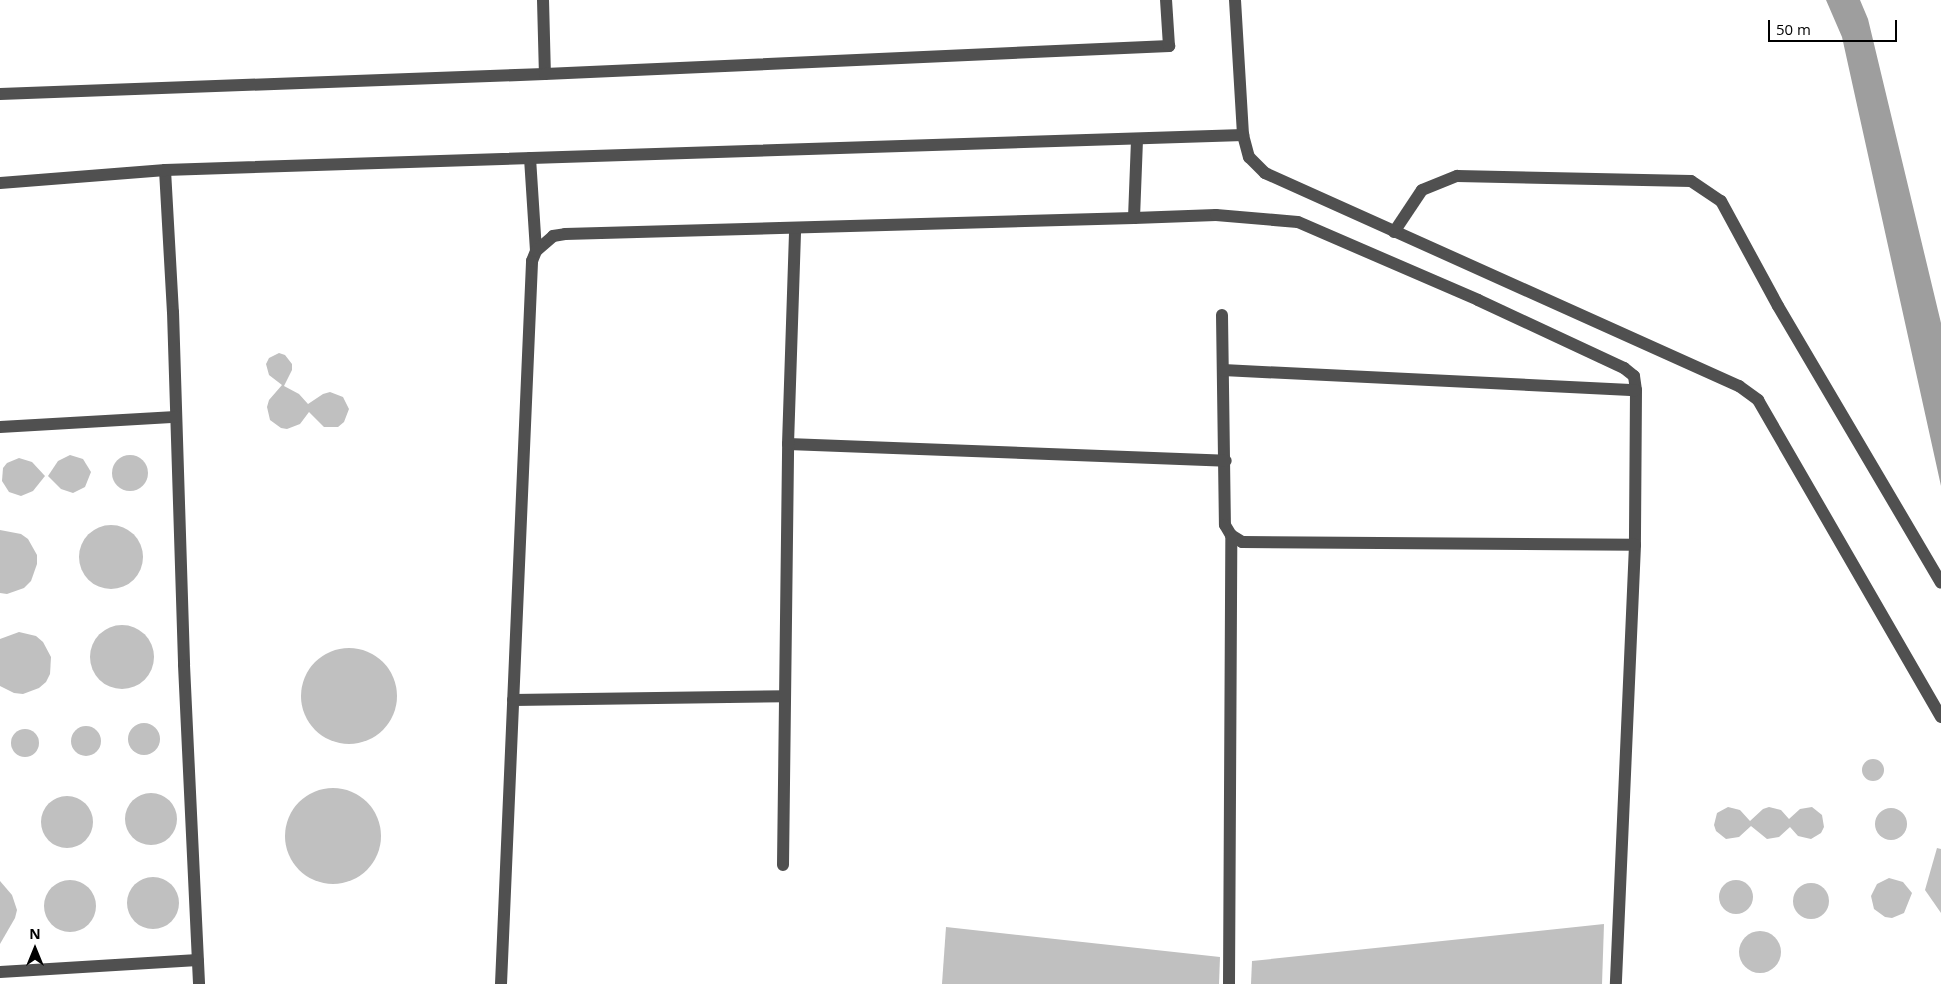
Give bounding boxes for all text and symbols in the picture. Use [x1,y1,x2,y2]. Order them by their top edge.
scale bar [1771,10,1900,42]
text: 50 m [1776,19,1811,39]
north arrow [10,924,60,974]
text: N [29,924,41,943]

